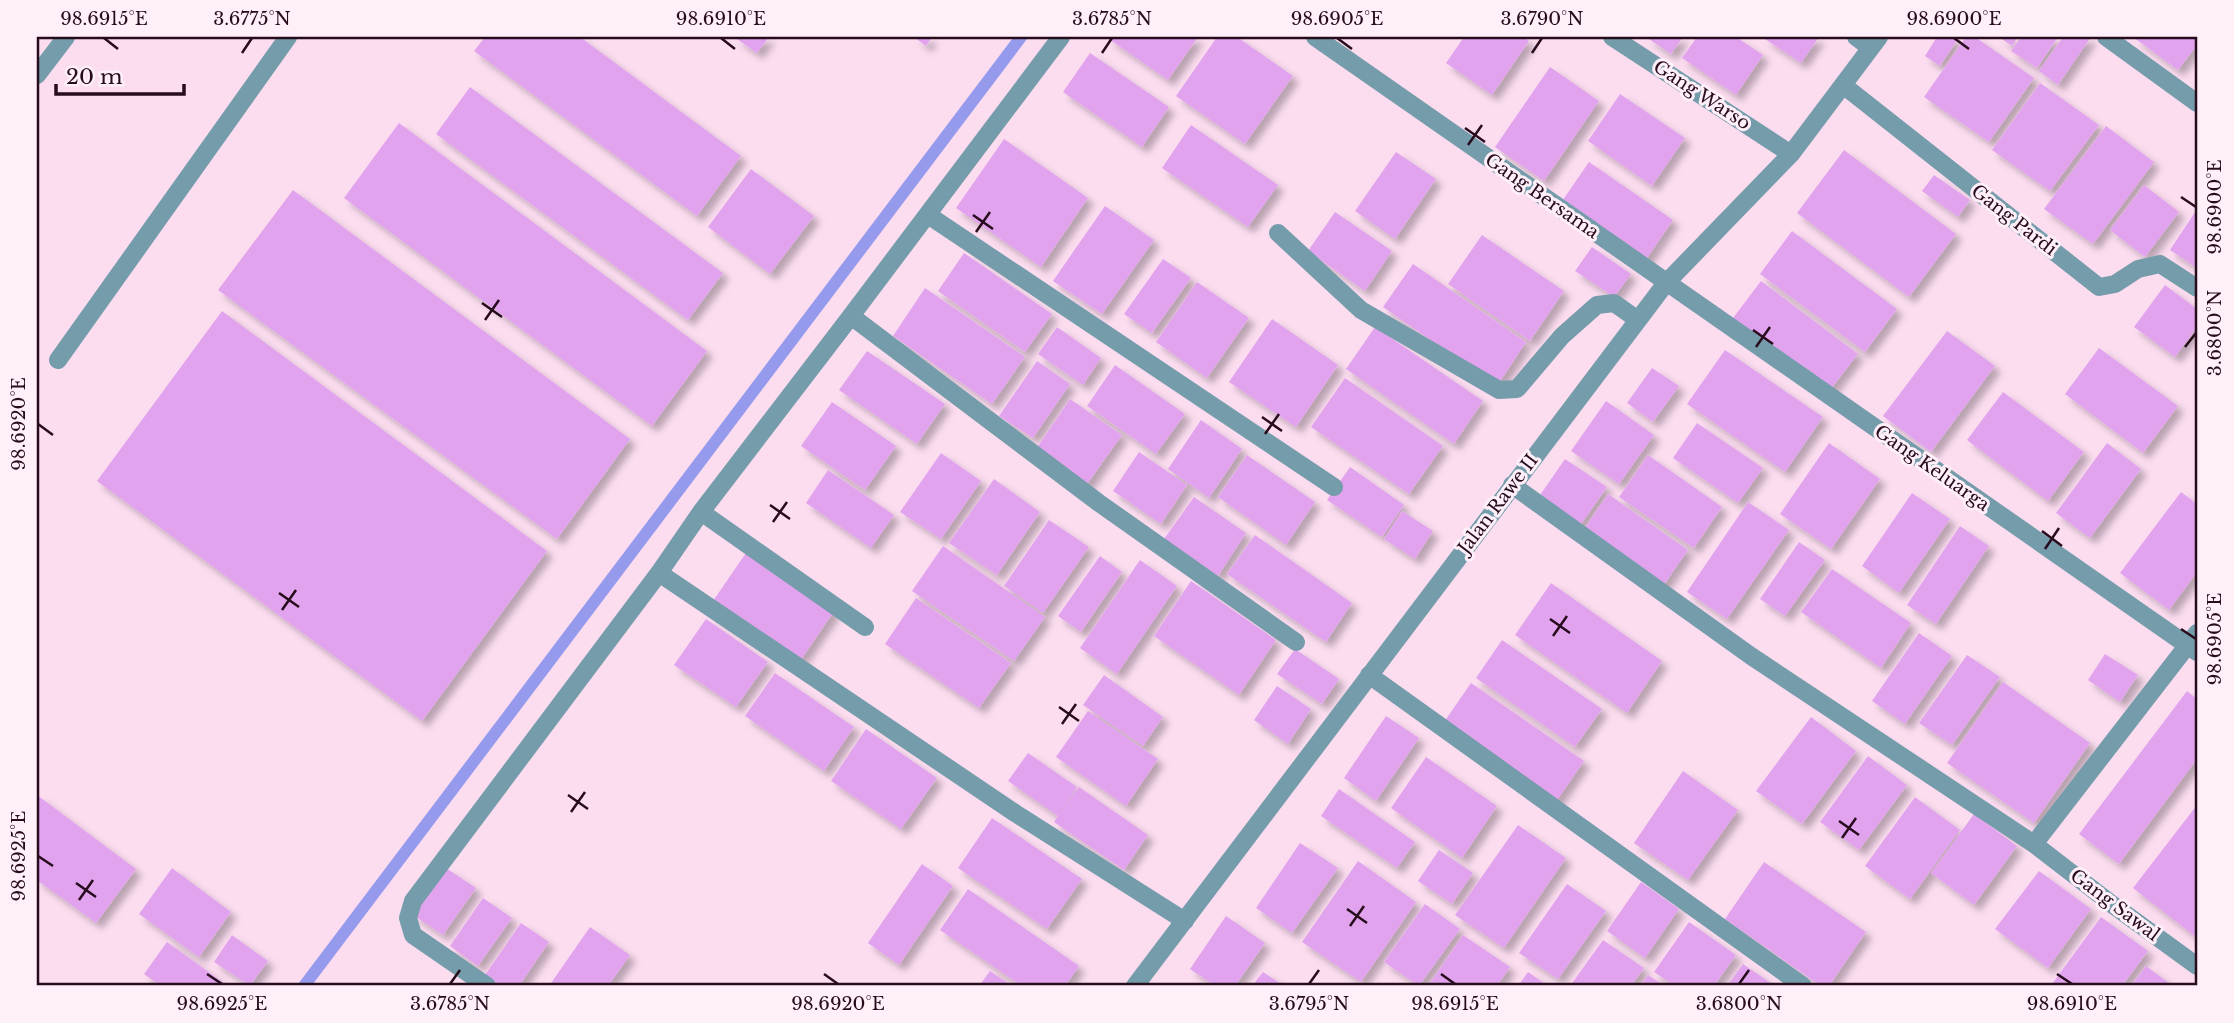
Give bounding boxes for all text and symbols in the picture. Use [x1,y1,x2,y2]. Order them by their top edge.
text: 98.6915°E [60,8,148,30]
text: 3.6775°N [213,8,291,30]
text: 98.6910°E [676,8,766,30]
text: 3.6785°N [1072,8,1152,30]
text: 98.6905°E [1291,8,1383,30]
text: 3.6790°N [1500,8,1584,30]
text: 98.6900°E [1906,8,2002,30]
scale bar [56,52,184,96]
street label: Gang Warso [1649,56,1755,134]
text: 20 m [66,64,123,90]
street label: Gang Bersama [1481,149,1603,243]
text: 98.6900°E [2204,159,2226,255]
street label: Gang Pardi [1967,180,2061,260]
text: 3.6800°N [2204,290,2226,376]
text: 98.6920°E [8,377,30,471]
street label: Gang Keluarga [1870,420,1994,516]
street label: Jalan Rawe II [1452,450,1543,560]
text: 98.6905°E [2204,593,2226,685]
text: 98.6925°E [8,811,30,901]
street label: Gang Sawal [2066,864,2164,946]
text: 98.6925°E [177,993,267,1015]
text: 3.6785°N [410,993,490,1015]
text: 98.6920°E [791,993,885,1015]
text: 3.6795°N [1269,993,1349,1015]
text: 98.6915°E [1411,993,1499,1015]
text: 3.6800°N [1696,993,1782,1015]
text: 98.6910°E [2027,993,2117,1015]

